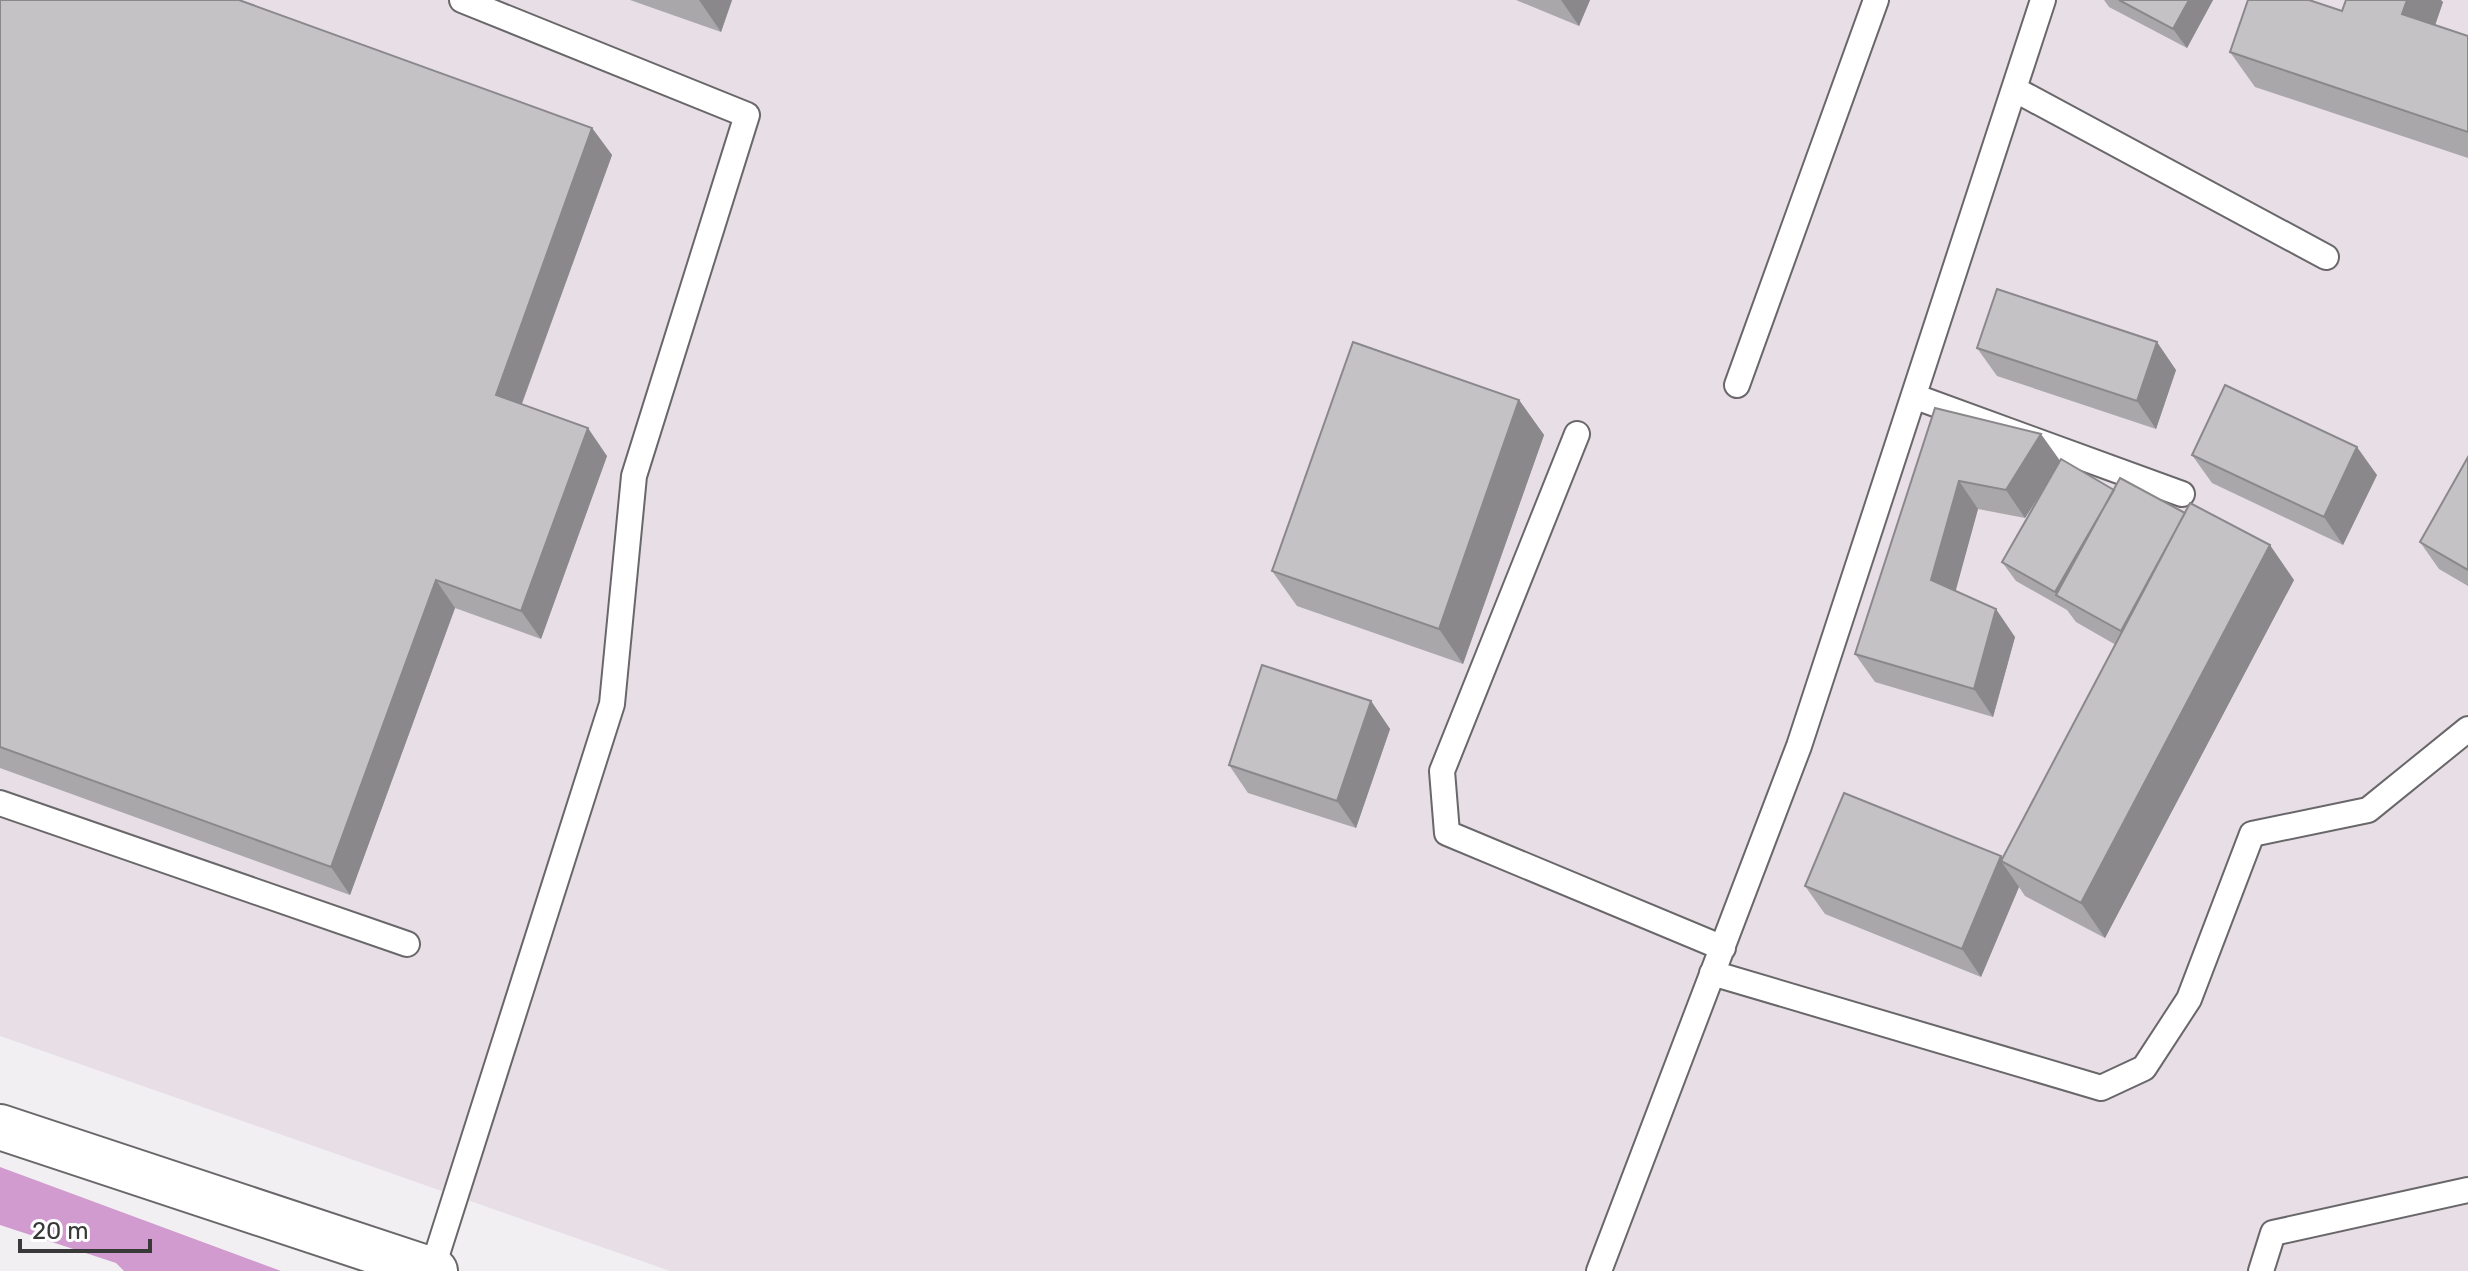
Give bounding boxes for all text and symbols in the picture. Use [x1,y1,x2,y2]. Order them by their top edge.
scale bar [20,1203,150,1253]
text: 20 m [32,1217,89,1245]

